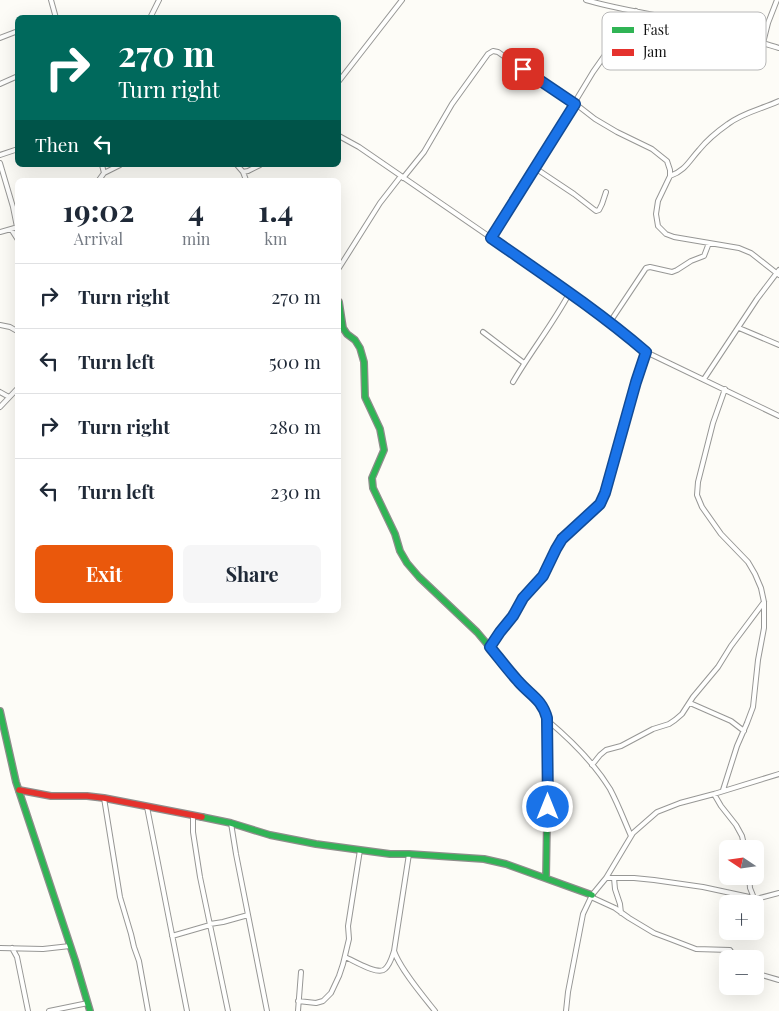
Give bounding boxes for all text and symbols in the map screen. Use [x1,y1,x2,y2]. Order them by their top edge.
legend [602,12,766,70]
text: Fast [643,20,670,39]
text: 270 m [118,29,215,76]
icon: right [35,35,100,100]
text: Jam [642,42,667,61]
pin [502,48,544,90]
icon: arrive [509,55,537,83]
text: Turn right [118,74,220,104]
icon: left [89,130,117,158]
text: Then [35,131,79,157]
text: 19:02 [63,190,134,230]
text: 4 [188,190,204,230]
text: 1.4 [258,190,293,230]
text: Arrival [74,228,123,249]
text: min [182,228,210,249]
text: km [264,228,287,249]
icon: right [35,282,63,310]
text: Turn right [78,283,170,309]
text: 270 m [271,283,321,309]
icon: left [35,347,63,375]
text: Turn left [78,348,155,374]
text: 500 m [269,348,321,374]
icon: right [35,412,63,440]
text: Turn right [78,413,170,439]
text: 280 m [269,413,321,439]
icon: left [35,477,63,505]
text: Turn left [78,478,155,504]
text: 230 m [270,478,321,504]
button: Exit [35,545,173,603]
button: Share [183,545,321,603]
position arrow [521,780,573,832]
north arrow [719,840,764,885]
map controls [719,840,764,995]
button: + [719,895,764,940]
button: − [719,950,764,995]

